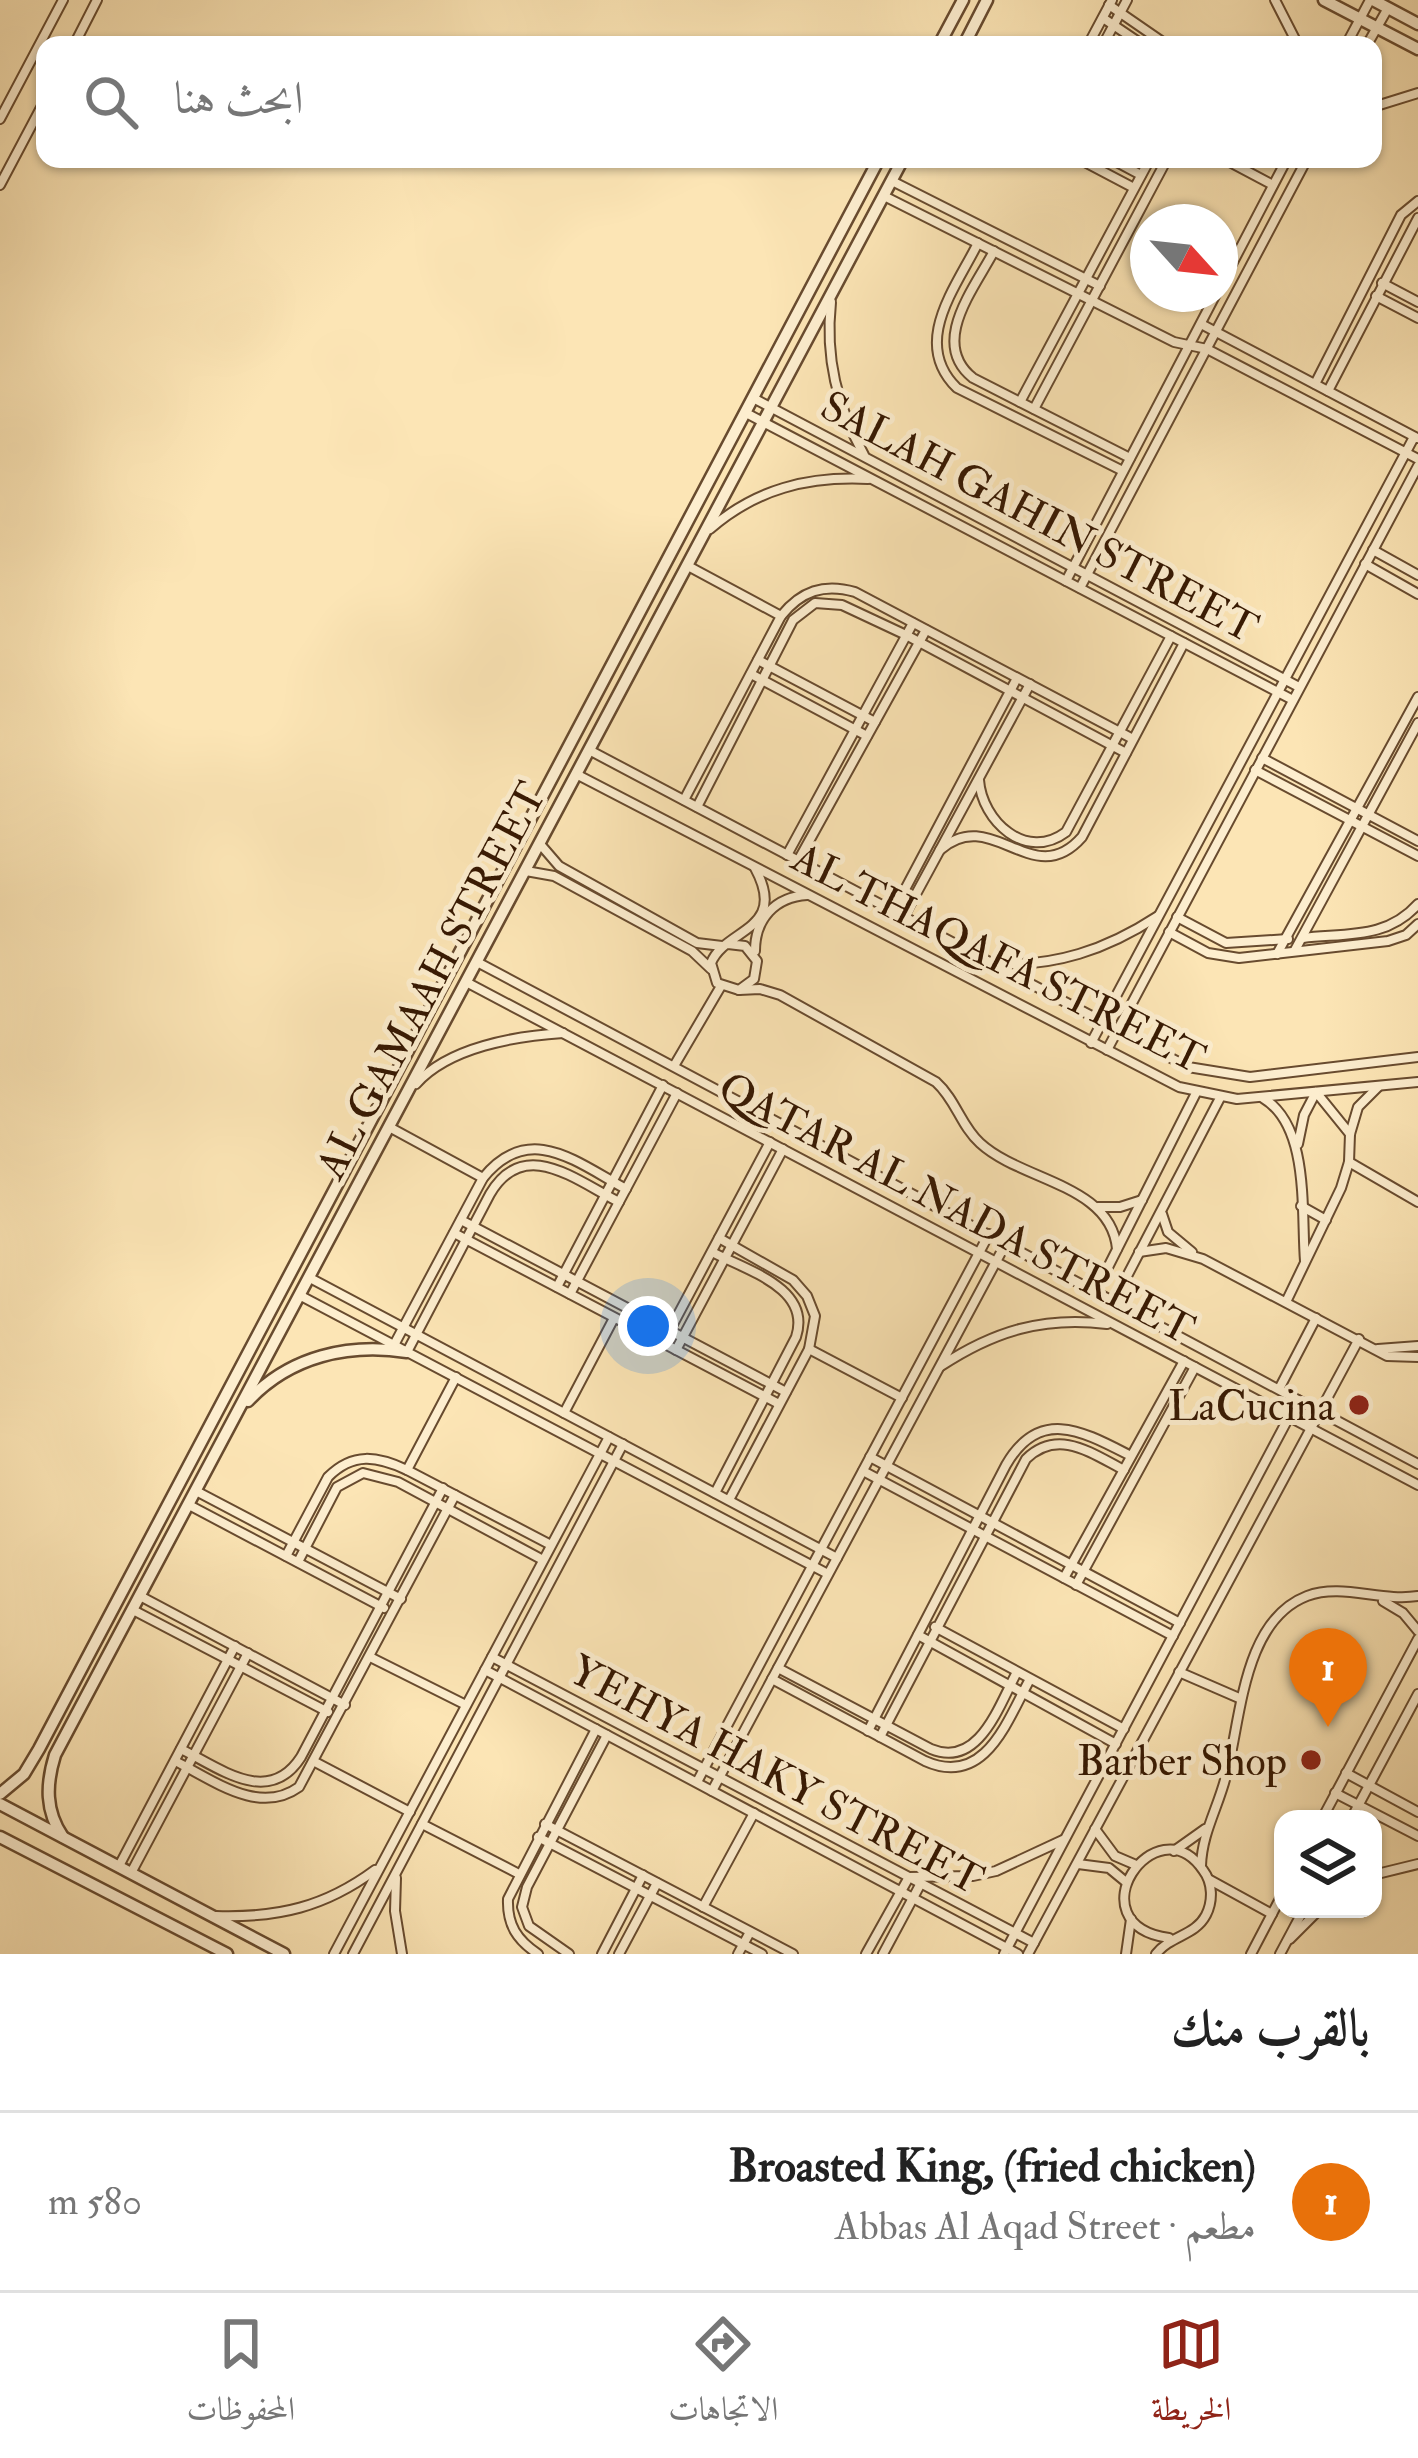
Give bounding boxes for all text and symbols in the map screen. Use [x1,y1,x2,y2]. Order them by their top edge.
search box [36,36,1382,168]
icon: search [78,69,144,135]
text: ابحث هنا [174,71,304,127]
north arrow [1130,204,1238,312]
street label: SALAH GAHIN STREET [812,380,1266,655]
street label: AL GAMAAH STREET [305,774,558,1189]
street label: AL THAQAFA STREET [782,832,1213,1086]
street label: QATAR AL NADA STREET [710,1061,1203,1356]
your location [618,1296,678,1356]
place label: LaCucina [1168,1381,1336,1433]
marker: LaCucina [1346,1392,1372,1418]
pin: 1 [1289,1628,1367,1727]
street label: YEHYA HAKY STREET [560,1645,992,1907]
place label: Barber Shop [1077,1736,1287,1788]
marker: Barber Shop [1298,1747,1324,1773]
map controls [1274,1810,1382,1918]
button: layers [1274,1810,1382,1918]
text: بالقرب منك [1171,1997,1370,2061]
text: Broasted King, (fried chicken) [728,2139,1256,2195]
text: 580 m [48,2177,142,2226]
text: 1 [1324,2177,1338,2226]
text: مطعم · Abbas Al Aqad Street [835,2202,1256,2251]
tab: المحفوظات [186,2311,295,2441]
tab: الاتجاهات [668,2311,778,2441]
tab: الخريطة [1151,2311,1232,2441]

